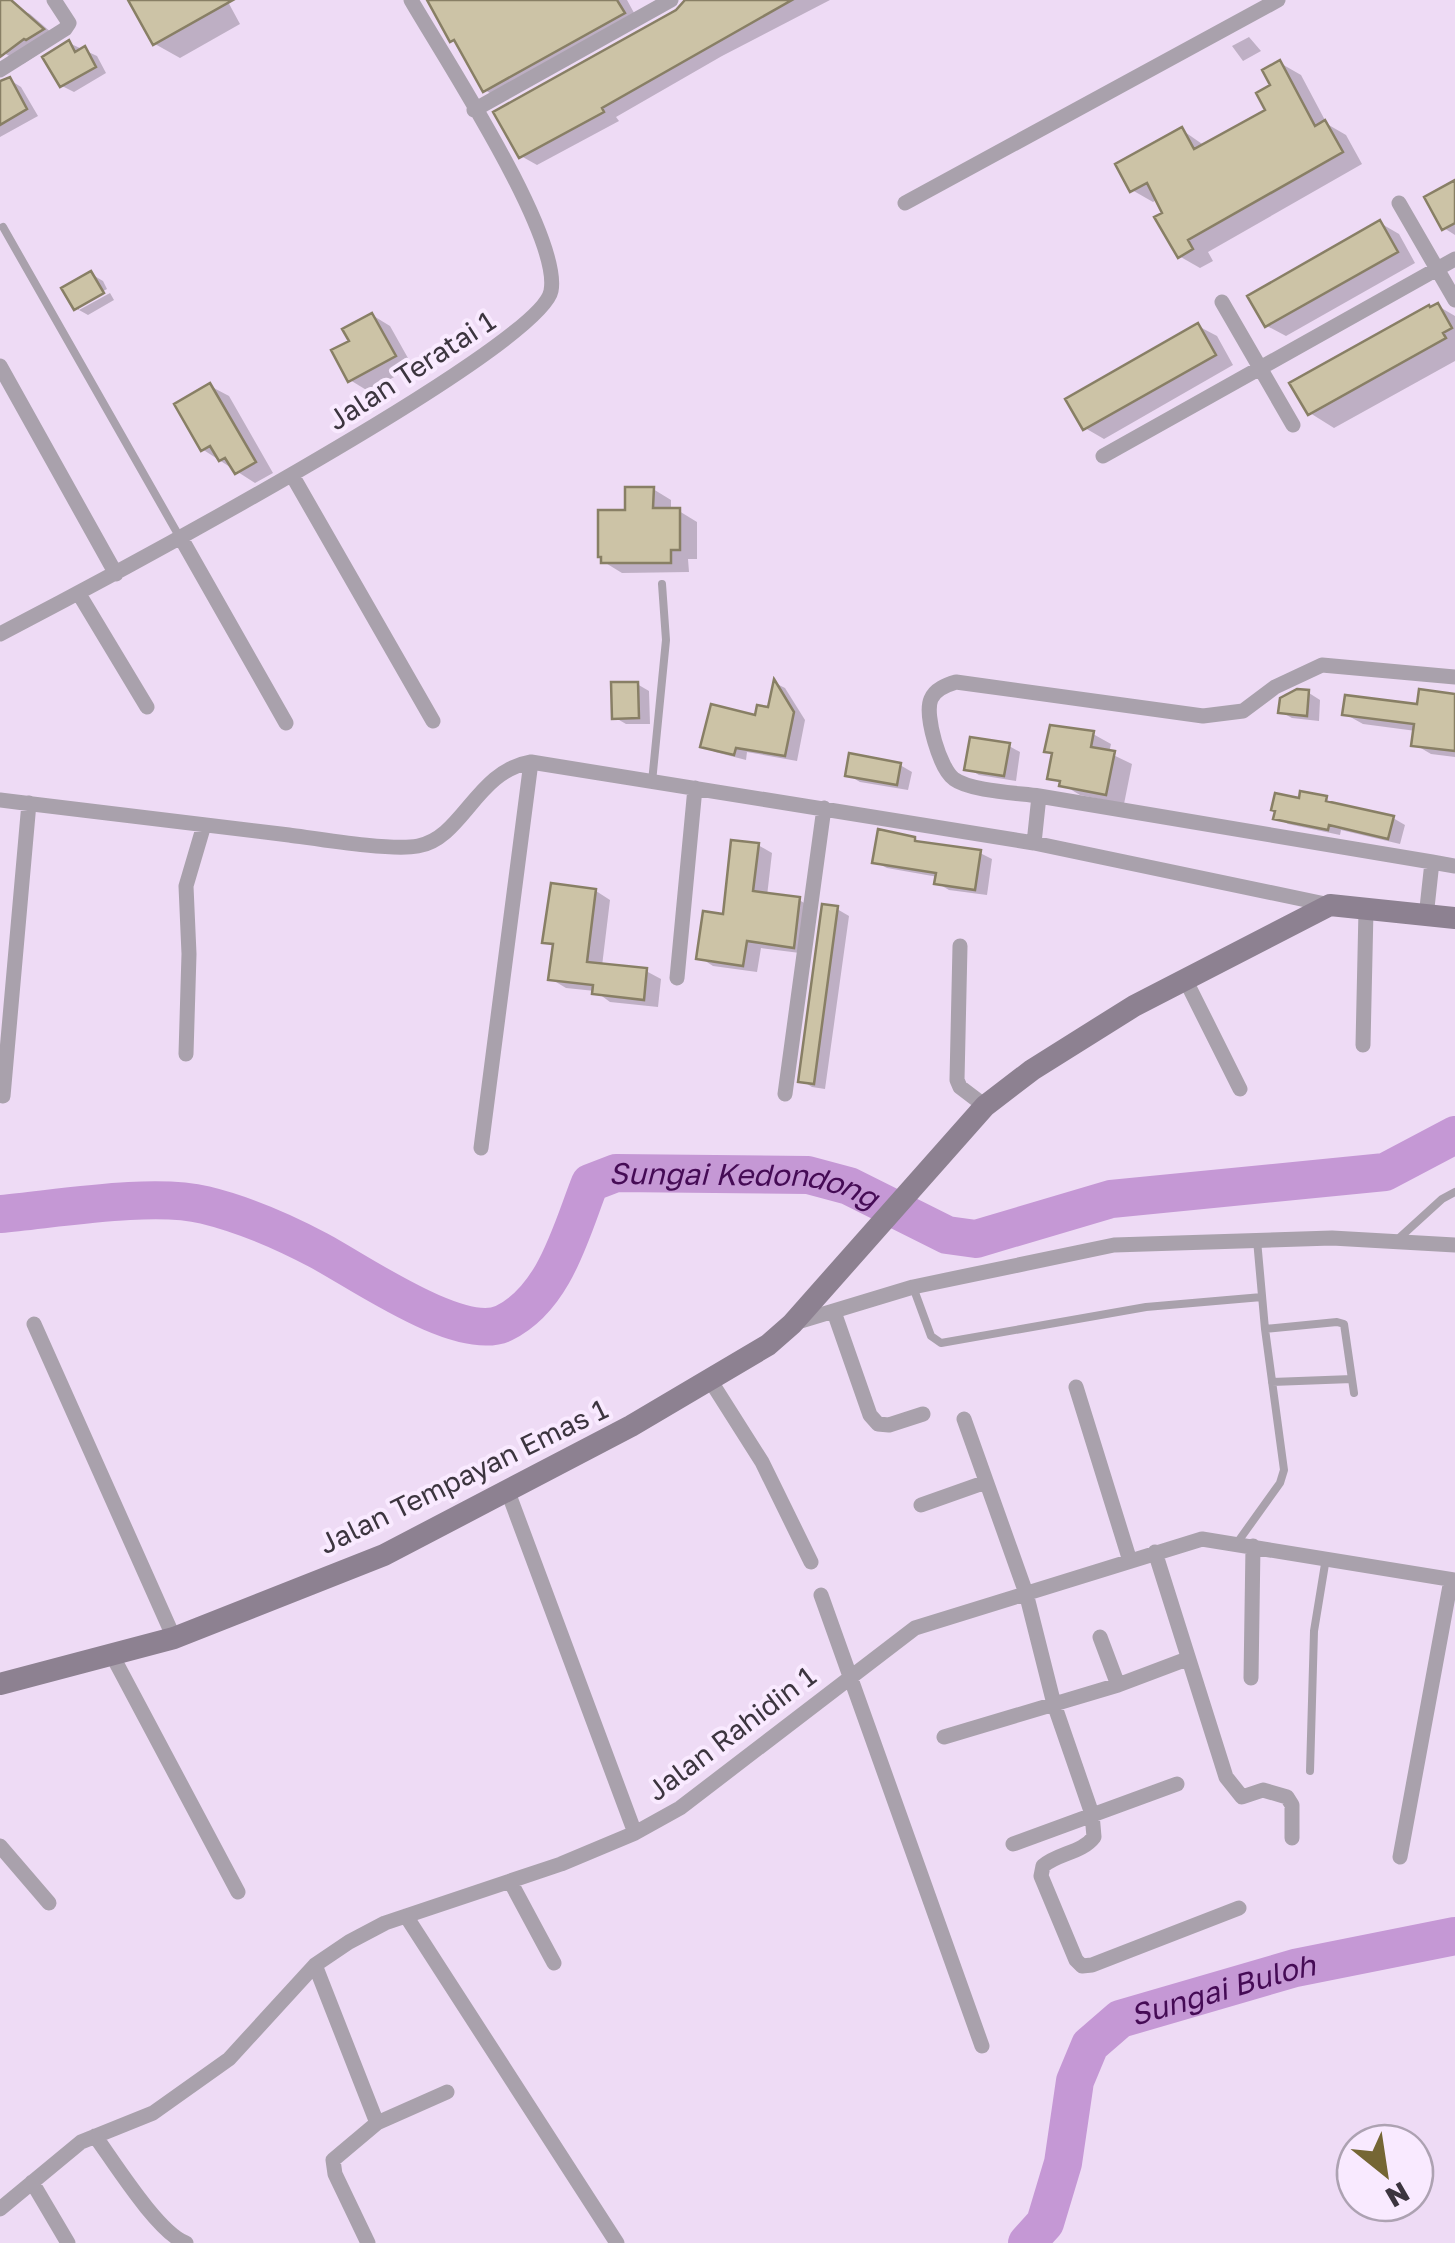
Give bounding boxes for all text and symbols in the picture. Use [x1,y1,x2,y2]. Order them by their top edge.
street label: Jalan Teratai 1 [321,304,501,436]
water label: Sungai Kedondong [608,1155,887,1217]
street label: Jalan Tempayan Emas 1 [313,1392,613,1560]
street label: Jalan Rahidin 1 [640,1659,822,1807]
water label: Sungai Buloh [1126,1946,1320,2033]
north arrow [1335,2123,1435,2223]
text: N [1380,2175,1415,2215]

